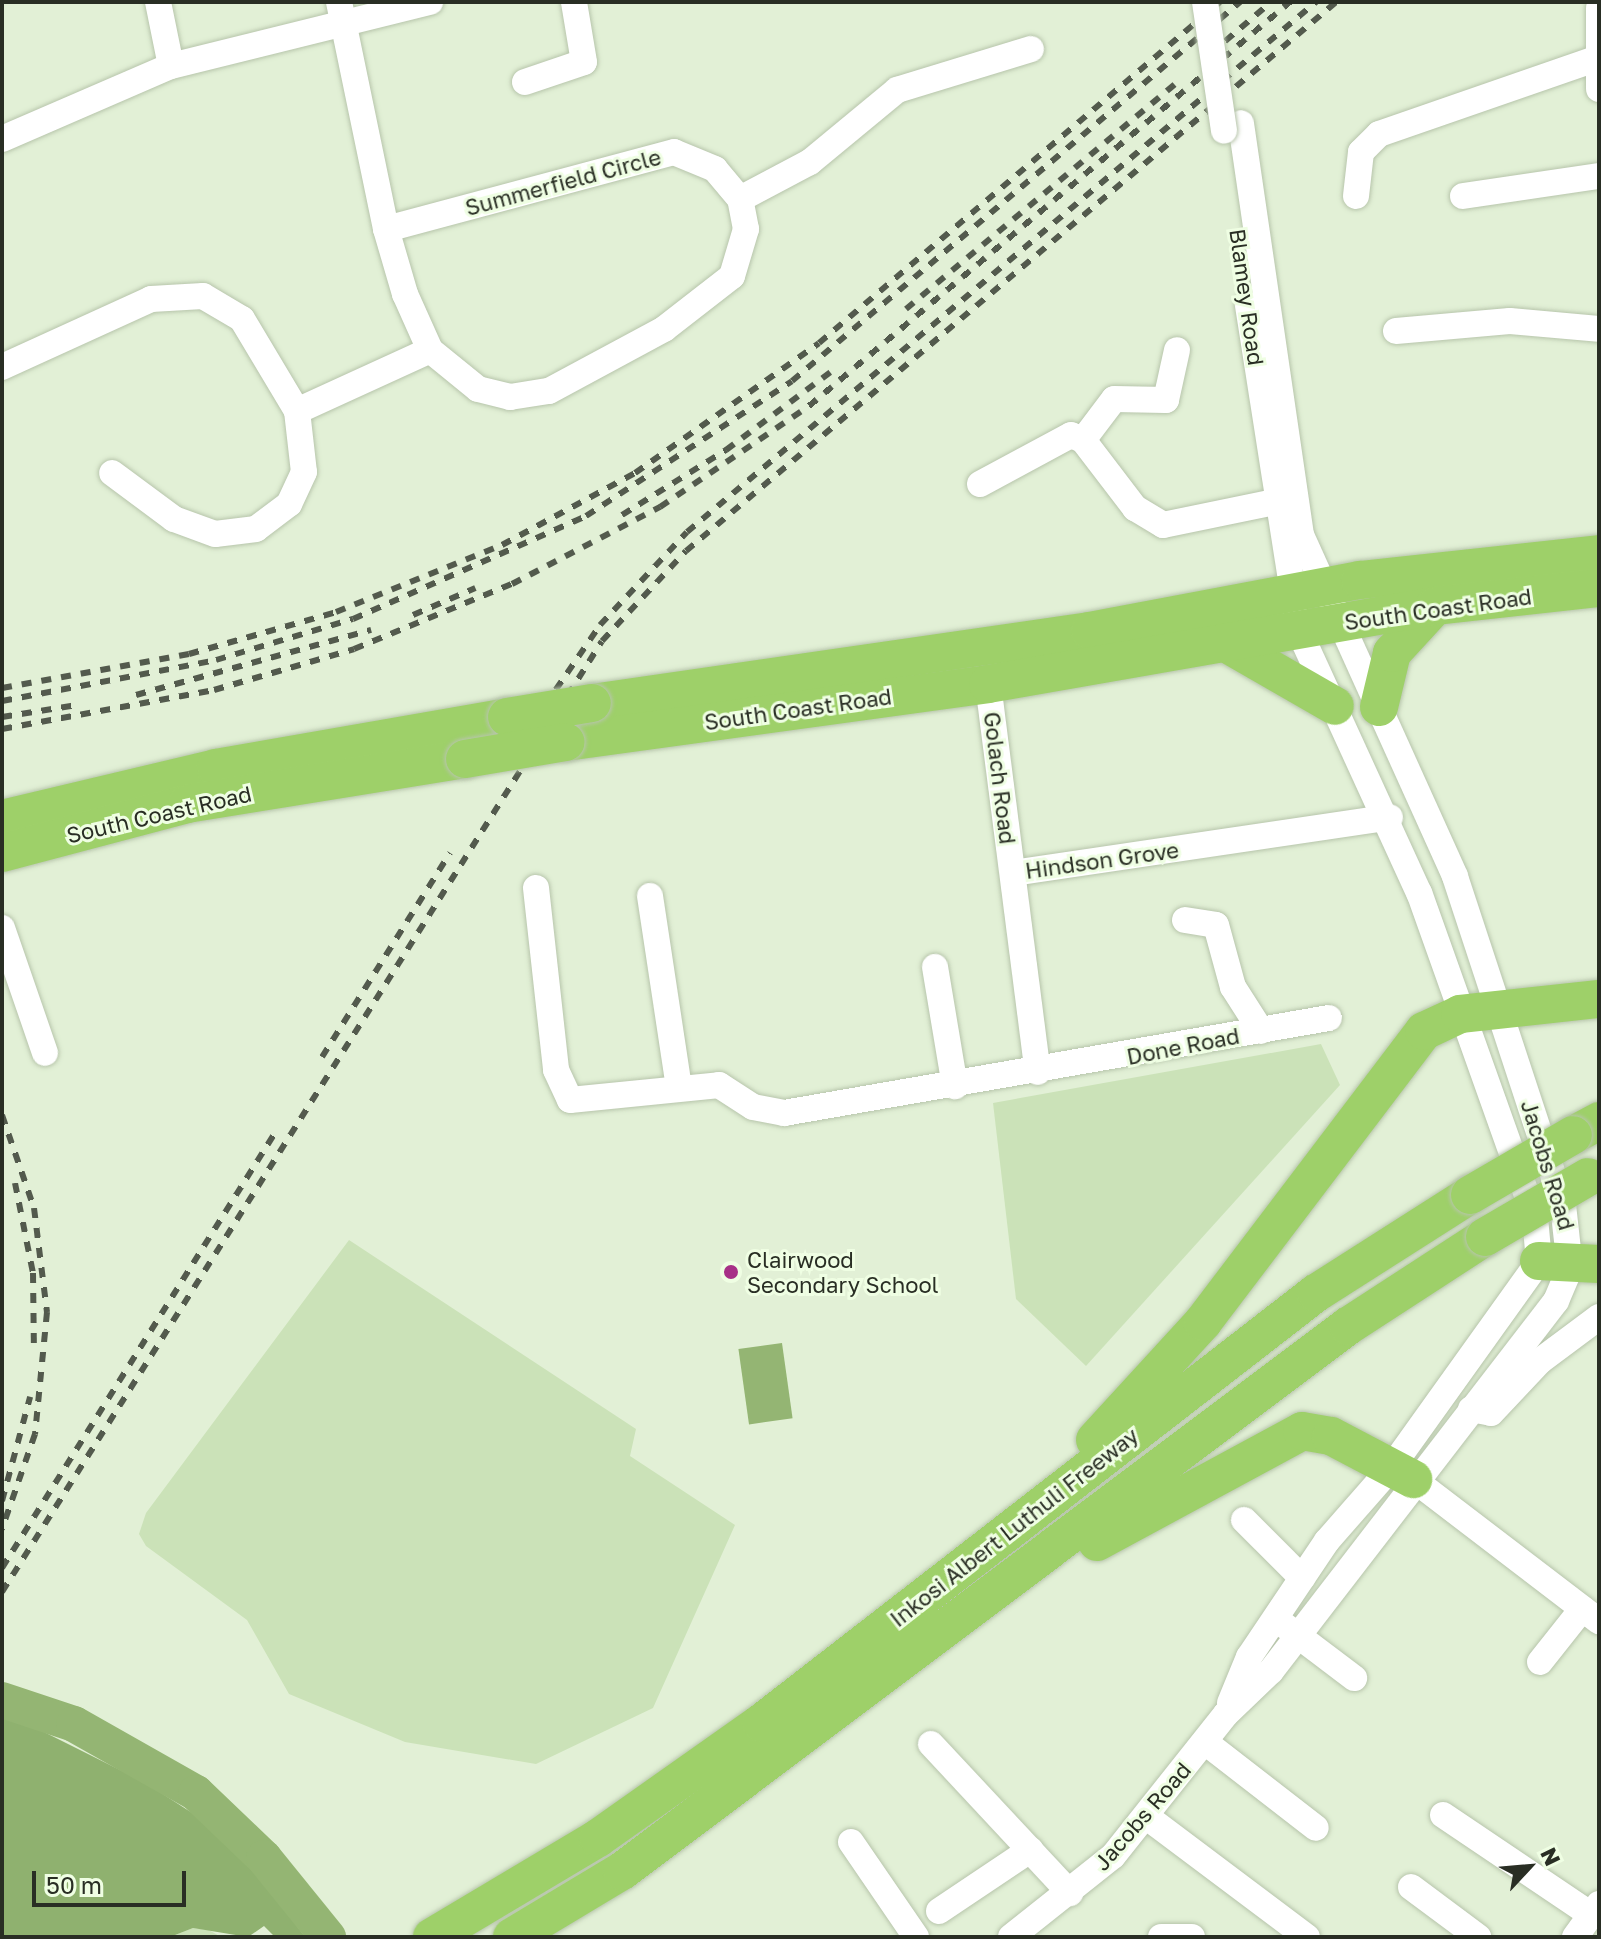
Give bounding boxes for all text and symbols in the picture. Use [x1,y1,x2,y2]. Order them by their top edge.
street label: Summerfield Circle [462,143,664,221]
street label: Blamey Road [1224,227,1270,367]
street label: South Coast Road [1343,583,1533,635]
street label: South Coast Road [703,683,893,735]
street label: Golach Road [979,710,1021,846]
street label: South Coast Road [64,780,254,848]
street label: Hindson Grove [1023,836,1181,884]
street label: Done Road [1124,1022,1242,1070]
street label: Jacobs Road [1516,1097,1580,1233]
place label: Clairwood Secondary School [747,1246,939,1298]
marker: Clairwood Secondary School [722,1263,740,1281]
street label: Inkosi Albert Luthuli Freeway [885,1422,1143,1632]
street label: Jacobs Road [1088,1757,1196,1875]
north arrow [1489,1827,1569,1907]
text: N [1535,1843,1567,1870]
scale bar [36,1855,190,1905]
text: 50 m [46,1870,102,1899]

